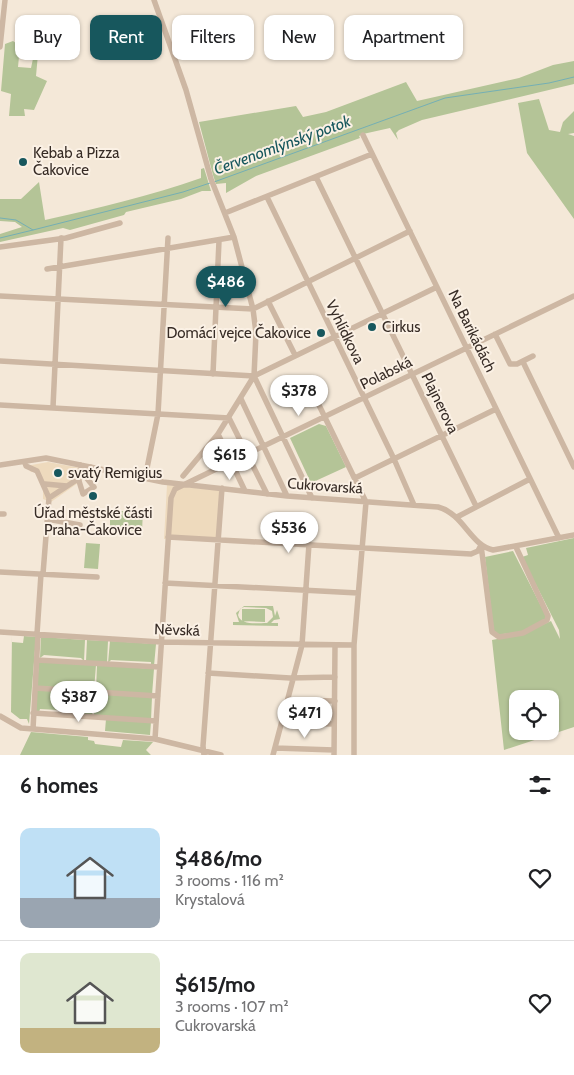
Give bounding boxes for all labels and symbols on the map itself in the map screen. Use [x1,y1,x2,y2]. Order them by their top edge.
water label: Červenomlýnský potok [211,111,354,179]
place label: Kebab a Pizza Čakovice [33,144,120,179]
marker: Kebab a Pizza Čakovice [17,156,29,168]
pin: $486 [196,266,256,308]
street label: Na Barikádách [444,287,500,375]
street label: Vyhlídkova [322,297,368,368]
place label: Cirkus [382,318,420,336]
marker: Cirkus [366,321,378,333]
place label: Domácí vejce Čakovice [166,323,311,342]
marker: Domácí vejce Čakovice [315,327,327,339]
street label: Polabská [357,352,416,393]
street label: Plajnerova [418,370,463,437]
pin: $378 [269,374,329,417]
pin: $615 [200,438,260,481]
place label: svatý Remigius [68,464,162,482]
marker: svatý Remigius [52,467,64,479]
street label: Cukrovarská [287,474,364,498]
marker: Úřad městské části Praha-Čakovice [87,490,99,502]
place label: Úřad městské části Praha-Čakovice [34,503,152,539]
pin: $536 [259,512,319,554]
street label: Něvská [154,620,201,640]
pin: $387 [49,680,109,723]
pin: $471 [275,696,335,739]

